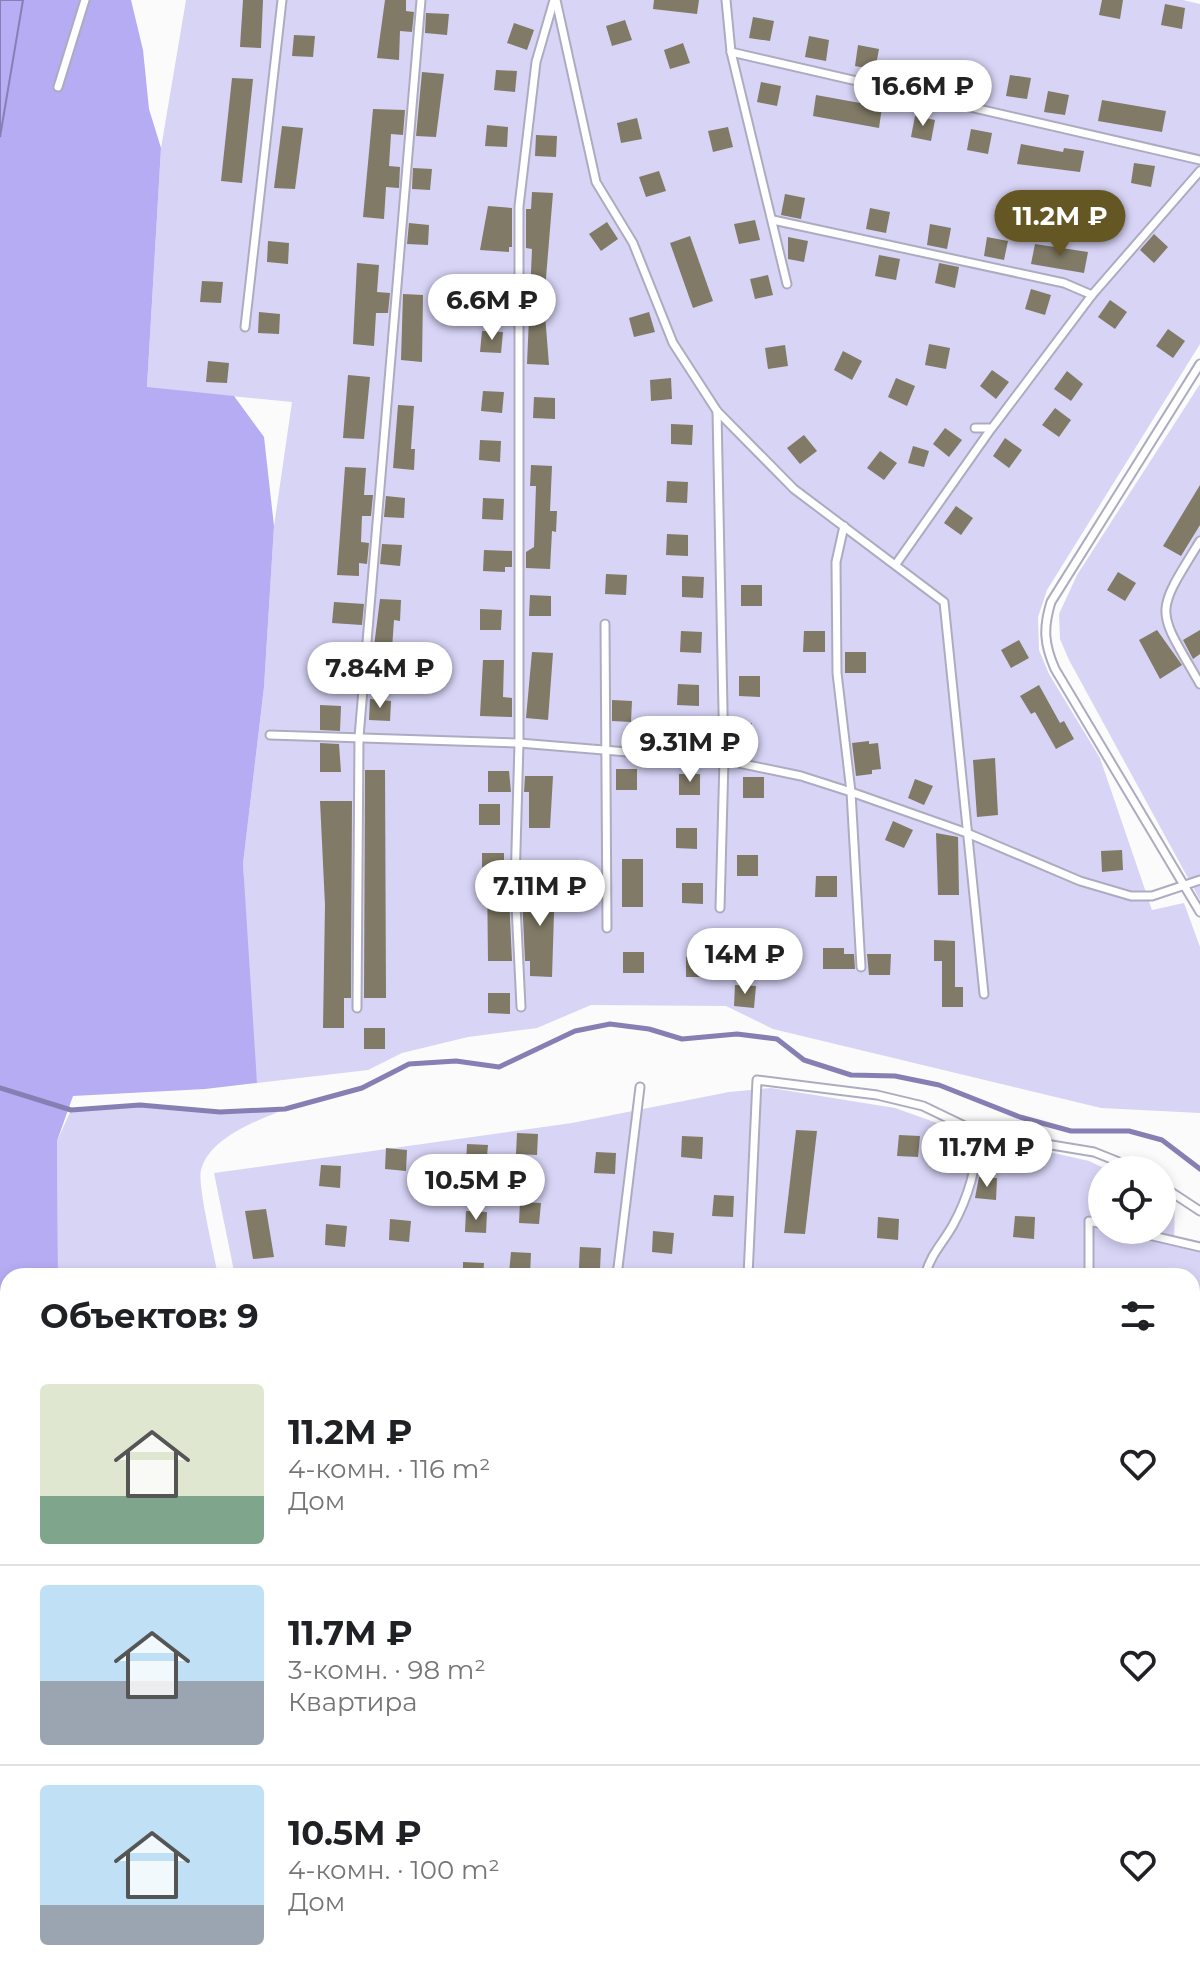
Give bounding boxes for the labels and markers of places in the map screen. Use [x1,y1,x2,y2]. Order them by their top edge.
pin: 16.6M ₽ [849,60,997,128]
pin: 11.2M ₽ [986,190,1134,258]
pin: 6.6M ₽ [427,274,557,342]
pin: 7.84M ₽ [306,642,454,710]
pin: 9.31M ₽ [616,716,764,784]
pin: 7.11M ₽ [466,860,614,928]
pin: 14M ₽ [689,928,801,996]
pin: 11.7M ₽ [913,1121,1061,1189]
pin: 10.5M ₽ [402,1154,550,1222]

